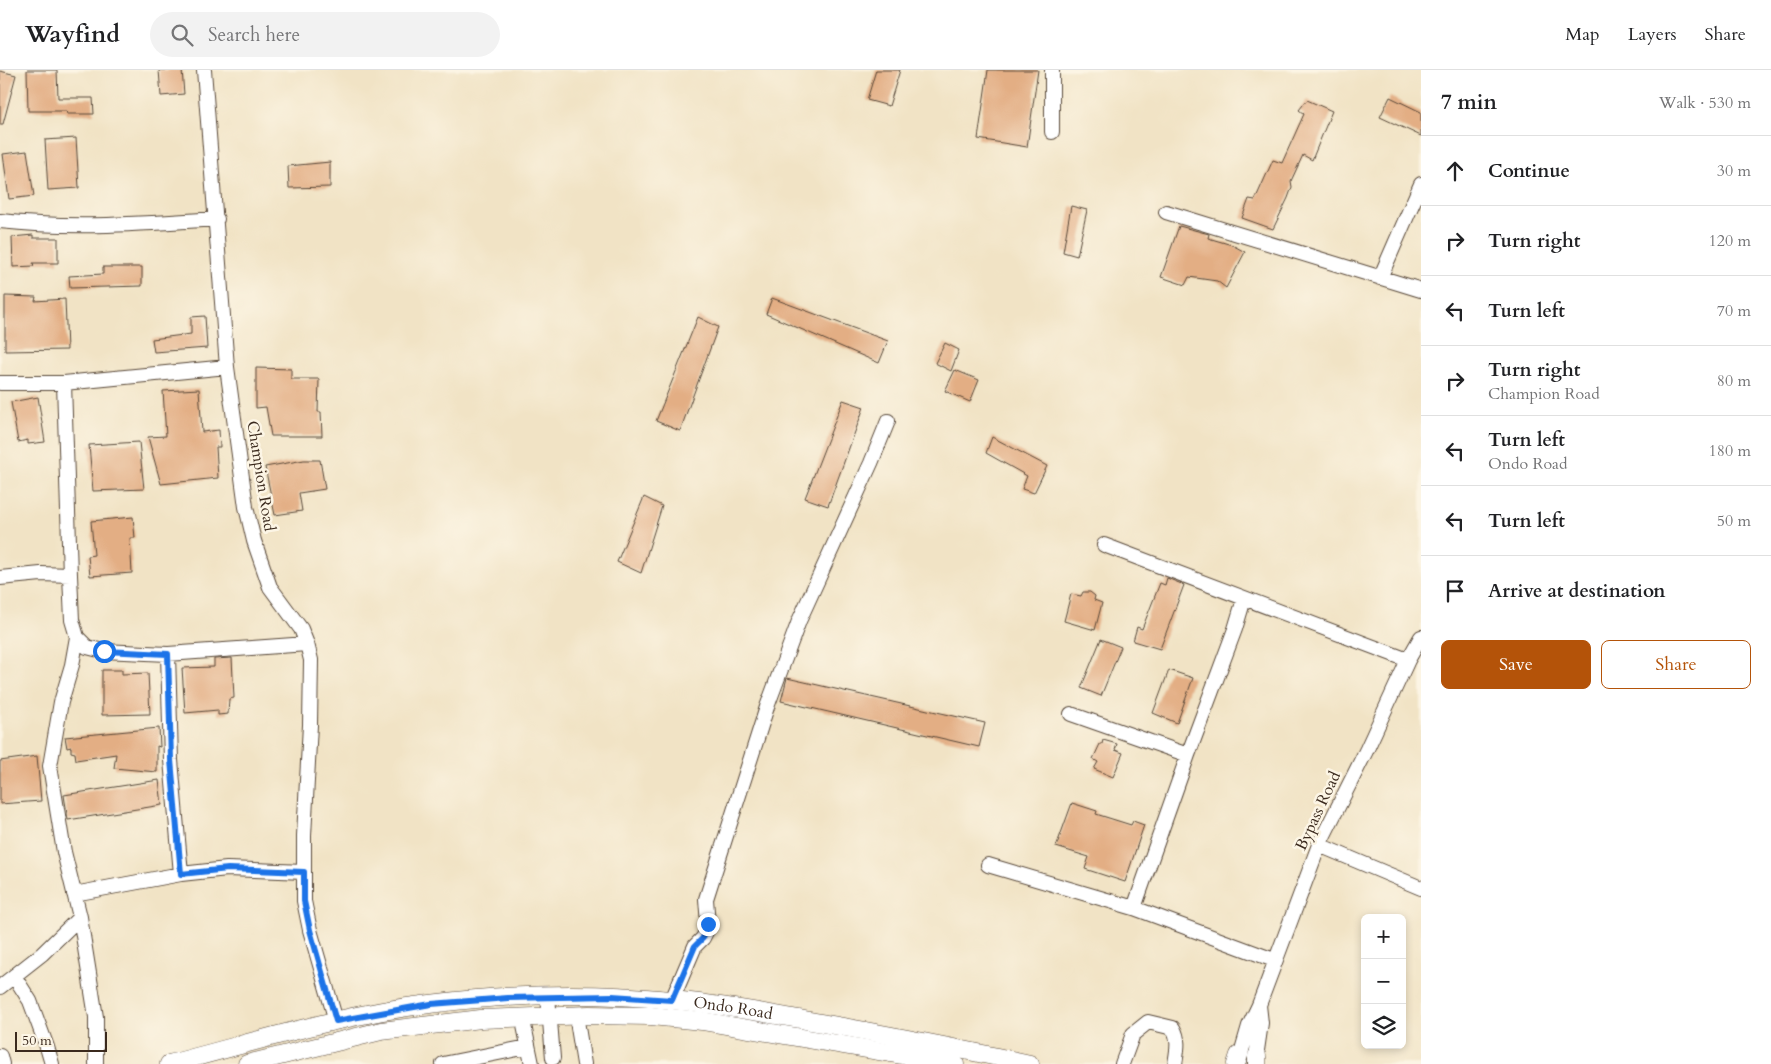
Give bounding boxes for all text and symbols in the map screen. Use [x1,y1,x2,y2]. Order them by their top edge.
search box [150,12,500,57]
text: Wayfind [25,18,120,51]
icon: search [168,21,196,49]
text: Search here [208,22,300,48]
text: Map [1565,22,1600,47]
text: Layers [1628,22,1677,47]
text: Share [1705,22,1746,47]
text: 7 min [1441,88,1497,117]
text: Walk · 530 m [1659,92,1751,114]
icon: ahead [1441,157,1469,185]
text: Continue [1488,158,1570,184]
text: 30 m [1717,160,1751,182]
icon: right [1441,227,1469,255]
text: Turn right [1488,228,1580,254]
text: 120 m [1709,230,1751,252]
icon: left [1441,297,1469,325]
text: Turn left [1488,298,1565,324]
text: 70 m [1717,300,1751,322]
text: Turn right [1488,357,1580,383]
icon: right [1441,367,1469,395]
text: 80 m [1717,370,1751,392]
text: Champion Road [1488,383,1600,405]
street label: Champion Road [241,419,281,533]
text: Turn left [1488,427,1565,453]
icon: left [1441,437,1469,465]
text: 180 m [1709,440,1751,462]
text: Ondo Road [1488,453,1568,475]
icon: left [1441,507,1469,535]
text: Turn left [1488,508,1565,534]
text: 50 m [1717,510,1751,532]
icon: arrive [1441,577,1469,605]
text: Arrive at destination [1488,578,1665,604]
route start [93,640,116,663]
button: Save [1441,640,1591,689]
button: Share [1601,640,1751,689]
street label: Bypass Road [1290,767,1346,854]
route end [697,913,720,936]
map controls [1361,914,1406,1049]
button: + [1361,914,1406,959]
button: − [1361,959,1406,1004]
street label: Ondo Road [692,991,775,1025]
button: layers [1361,1004,1406,1049]
scale bar [15,1029,108,1052]
text: 50 m [22,1031,52,1050]

